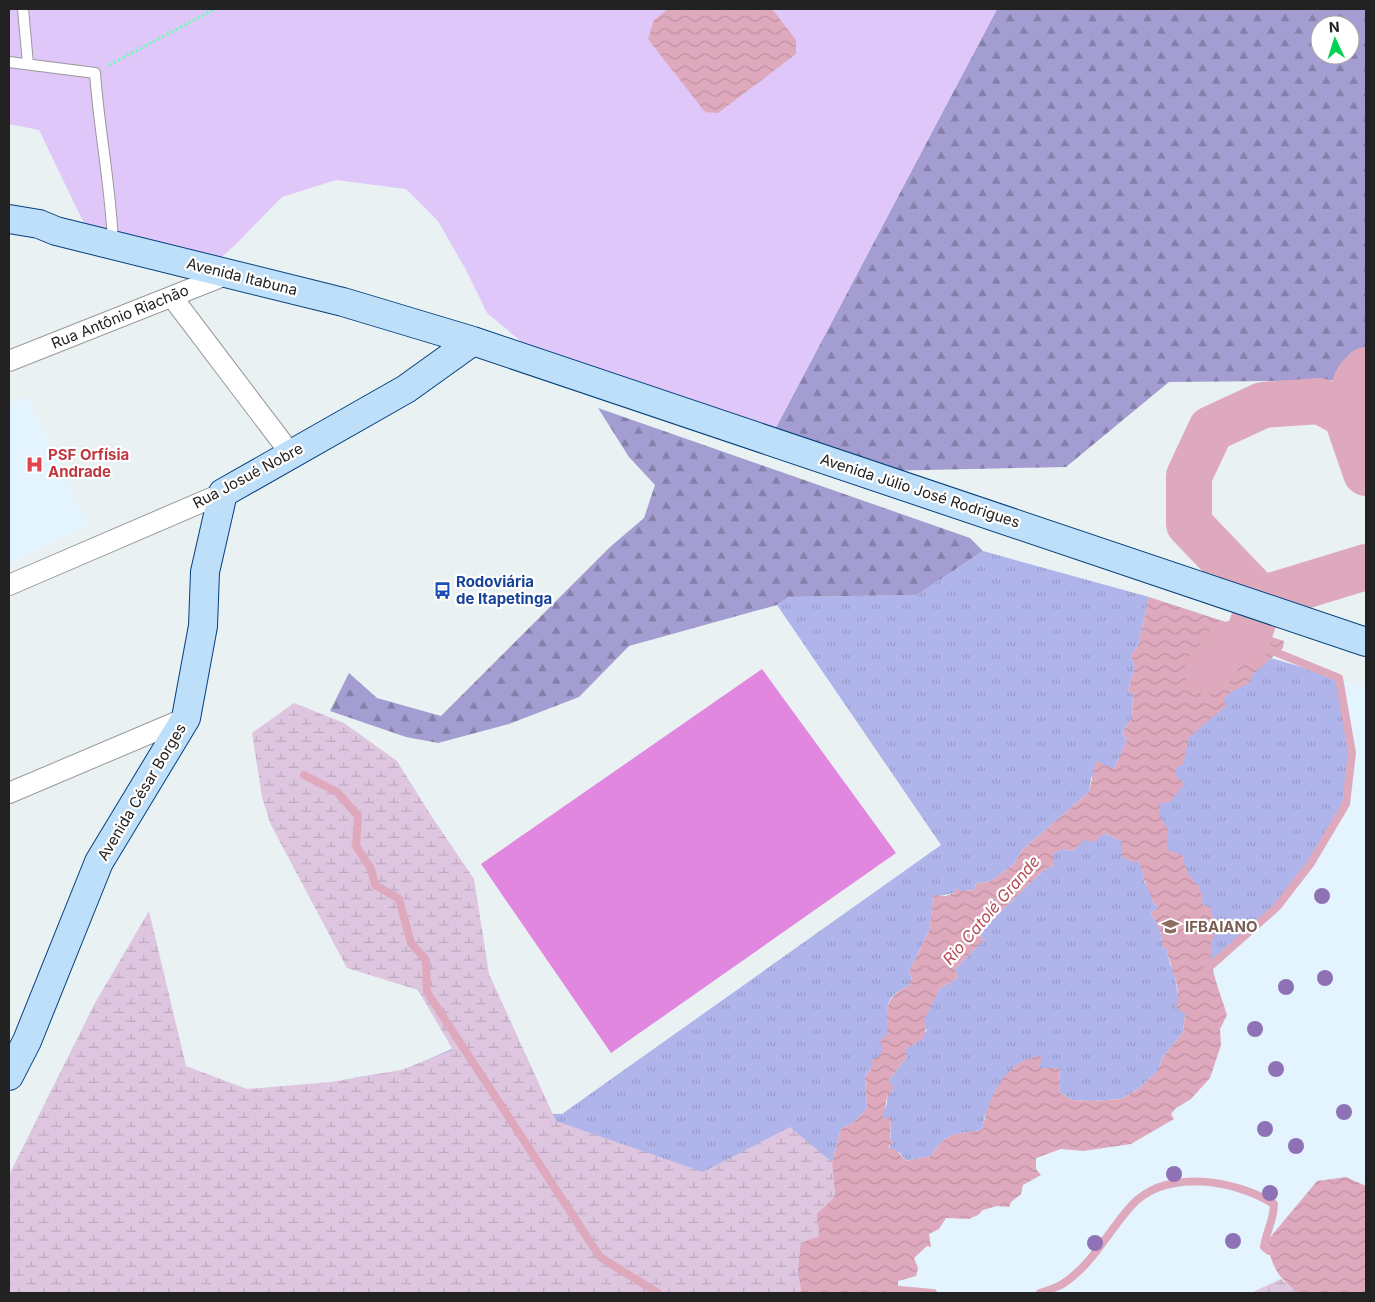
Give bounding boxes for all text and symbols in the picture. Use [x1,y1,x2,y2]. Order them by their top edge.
north arrow [1310,15,1360,65]
text: N [1328,18,1340,35]
street label: Avenida Itabuna [185,254,299,299]
street label: Rua Antônio Riachão [48,280,191,353]
street label: Rua Josué Nobre [189,439,306,513]
place label: PSF Orfísia Andrade [48,445,129,481]
street label: Avenida Júlio José Rodrigues [818,449,1022,532]
hospital icon: PSF Orfísia Andrade [24,454,44,474]
place label: Rodoviária de Itapetinga [456,572,552,608]
bus stop icon: Rodoviária de Itapetinga [432,581,452,601]
street label: Avenida César Borges [93,720,190,864]
water label: Rio Catolé Grande [938,851,1044,969]
school or university icon: IFBAIANO [1161,917,1181,937]
place label: IFBAIANO [1185,917,1258,936]

